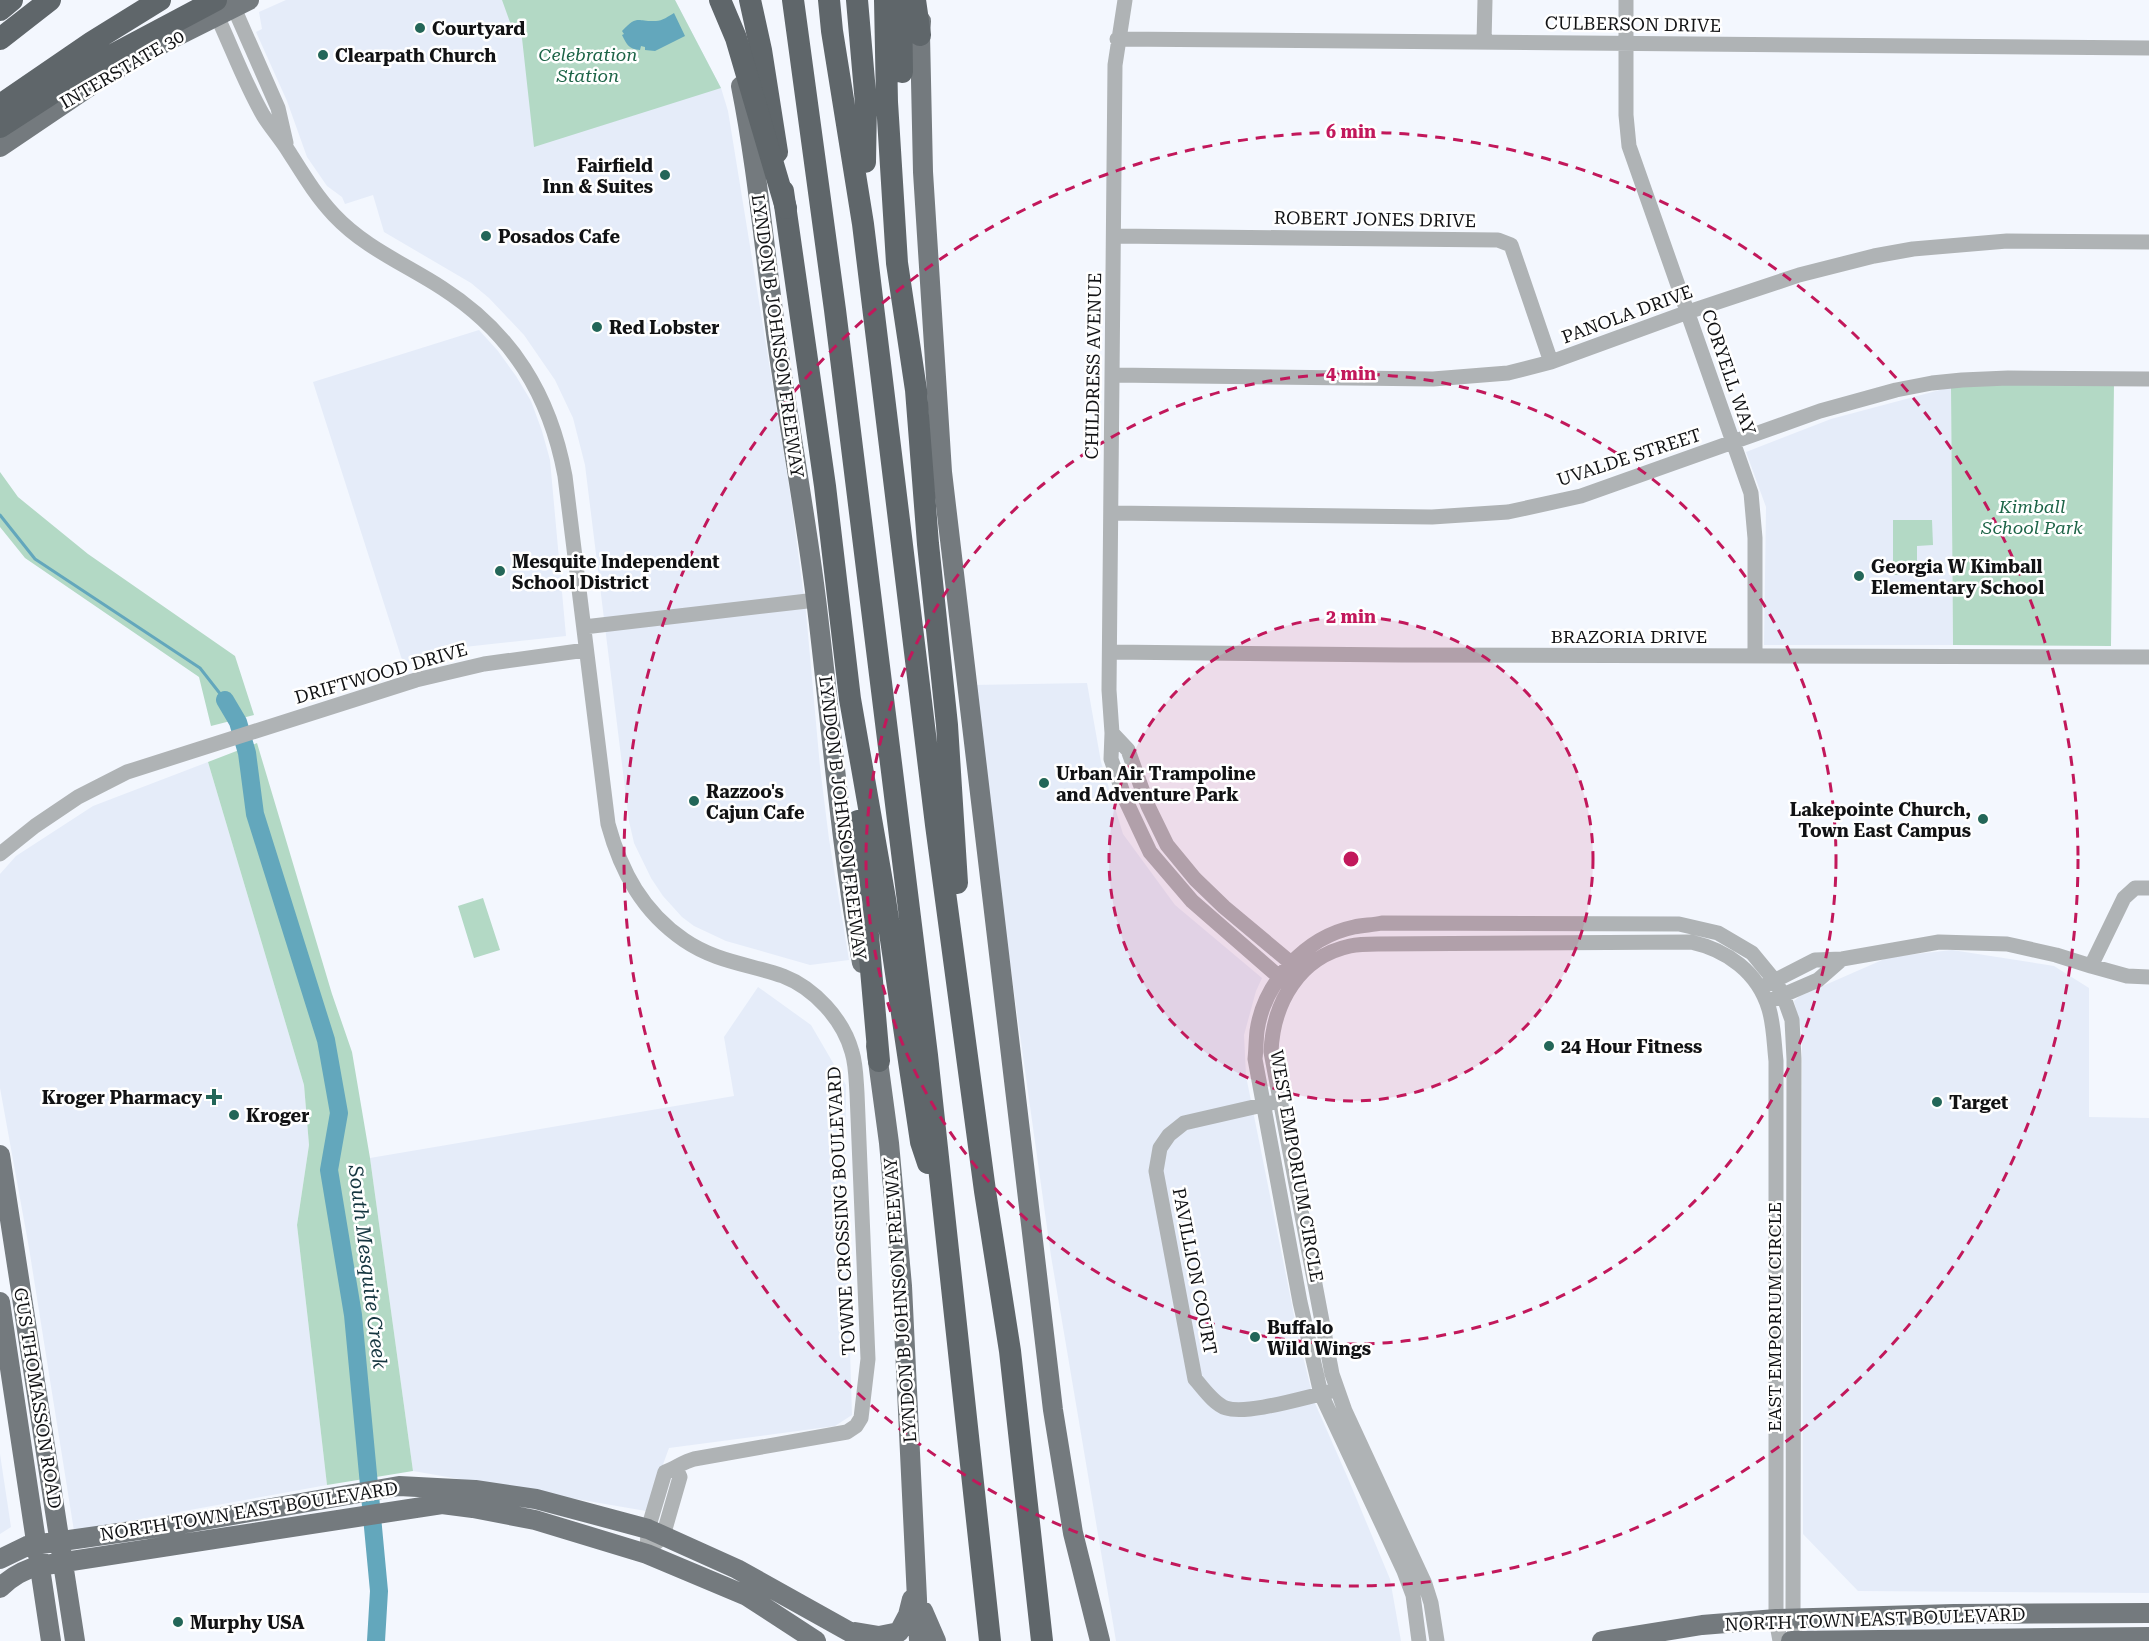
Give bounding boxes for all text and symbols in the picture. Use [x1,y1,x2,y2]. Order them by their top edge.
street label: CULBERSON DRIVE [1545,12,1721,36]
place label: Courtyard [432,18,525,39]
marker: Courtyard [413,21,427,35]
street label: INTERSTATE 30 [56,25,188,113]
park label: Celebration Station [539,44,637,86]
place label: Clearpath Church [335,45,496,66]
marker: Clearpath Church [316,48,330,62]
text: 6 min [1326,121,1376,142]
place label: Fairfield Inn & Suites [542,155,653,197]
marker: Fairfield Inn & Suites [658,168,672,182]
street label: LYNDON B JOHNSON FREEWAY [748,193,808,480]
street label: ROBERT JONES DRIVE [1274,207,1476,231]
place label: Posados Cafe [498,226,620,247]
marker: Posados Cafe [479,229,493,243]
street label: CHILDRESS AVENUE [1081,273,1105,459]
street label: PANOLA DRIVE [1559,281,1695,347]
street label: CORYELL WAY [1698,307,1761,438]
place label: Red Lobster [609,317,720,338]
marker: Red Lobster [590,320,604,334]
text: 4 min [1326,363,1376,384]
street label: UVALDE STREET [1554,424,1704,490]
park label: Kimball School Park [1980,496,2083,538]
place label: Mesquite Independent School District [512,551,720,593]
place label: Georgia W Kimball Elementary School [1871,556,2044,598]
marker: Mesquite Independent School District [493,564,507,578]
marker: Georgia W Kimball Elementary School [1852,569,1866,583]
text: 2 min [1326,606,1376,627]
street label: BRAZORIA DRIVE [1551,626,1707,647]
street label: DRIFTWOOD DRIVE [292,638,470,708]
street label: LYNDON B JOHNSON FREEWAY [815,675,871,962]
place label: Urban Air Trampoline and Adventure Park [1056,763,1256,805]
marker: Urban Air Trampoline and Adventure Park [1037,776,1051,790]
place label: Razzoo's Cajun Cafe [706,781,805,823]
marker: Razzoo's Cajun Cafe [687,794,701,808]
place label: Lakepointe Church, Town East Campus [1790,799,1971,841]
marker: Lakepointe Church, Town East Campus [1976,812,1990,826]
centre of rings [1341,849,1361,869]
place label: 24 Hour Fitness [1561,1036,1702,1057]
marker: 24 Hour Fitness [1542,1039,1556,1053]
street label: WEST EMPORIUM CIRCLE [1266,1048,1328,1284]
street label: TOWNE CROSSING BOULEVARD [823,1066,859,1356]
place label: Kroger Pharmacy [42,1087,202,1108]
marker: Kroger Pharmacy [207,1090,221,1104]
place label: Target [1949,1092,2008,1113]
marker: Target [1930,1095,1944,1109]
place label: Kroger [246,1105,309,1126]
marker: Kroger [227,1108,241,1122]
street label: LYNDON B JOHNSON FREEWAY [879,1156,920,1444]
water label: South Mesquite Creek [343,1163,392,1370]
street label: PAVILLION COURT [1168,1186,1222,1356]
street label: EAST EMPORIUM CIRCLE [1764,1202,1785,1432]
street label: GUS THOMASSON ROAD [10,1286,66,1510]
place label: Buffalo Wild Wings [1267,1317,1371,1359]
marker: Buffalo Wild Wings [1248,1330,1262,1344]
street label: NORTH TOWN EAST BOULEVARD [99,1477,400,1545]
street label: NORTH TOWN EAST BOULEVARD [1724,1603,2026,1635]
place label: Murphy USA [190,1612,304,1633]
marker: Murphy USA [171,1615,185,1629]

